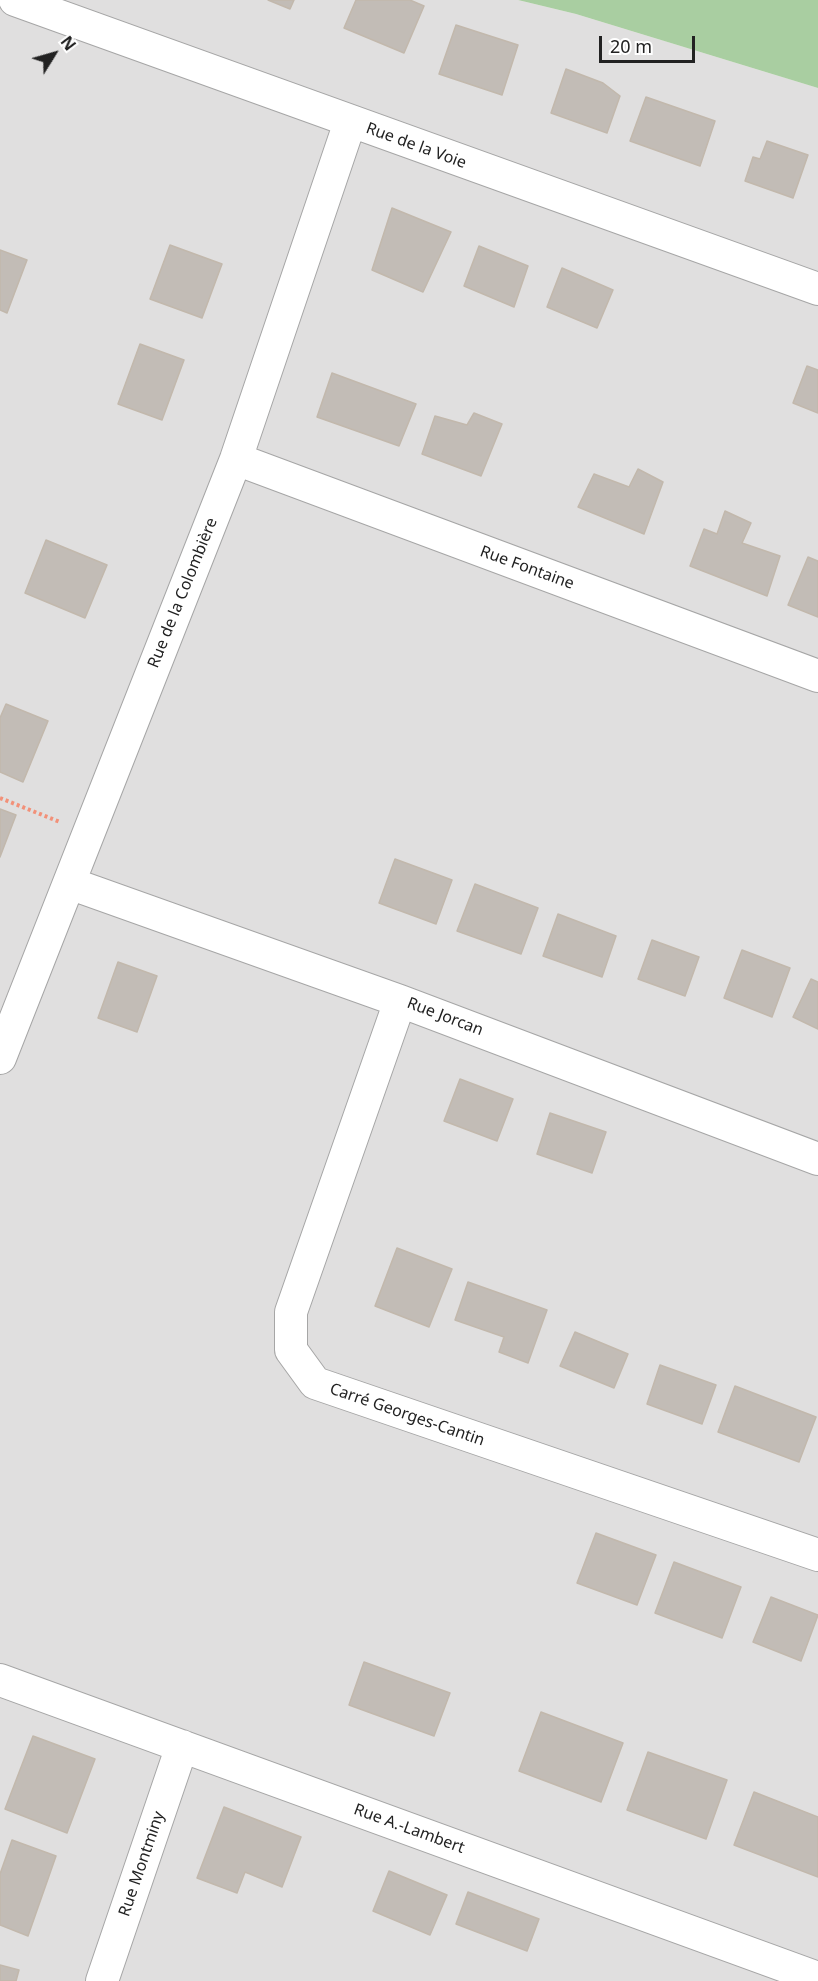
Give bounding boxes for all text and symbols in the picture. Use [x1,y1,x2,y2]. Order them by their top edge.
north arrow [24,24,84,84]
scale bar [602,24,698,62]
text: N [56,31,81,55]
text: 20 m [610,34,652,58]
street label: Rue de la Voie [363,119,469,173]
street label: Rue de la Colombière [144,515,222,671]
street label: Rue Fontaine [477,542,577,594]
street label: Rue Jorcan [404,994,486,1040]
street label: Carré Georges-Cantin [327,1379,487,1451]
street label: Rue A.-Lambert [351,1800,467,1858]
street label: Rue Montminy [115,1809,169,1919]

